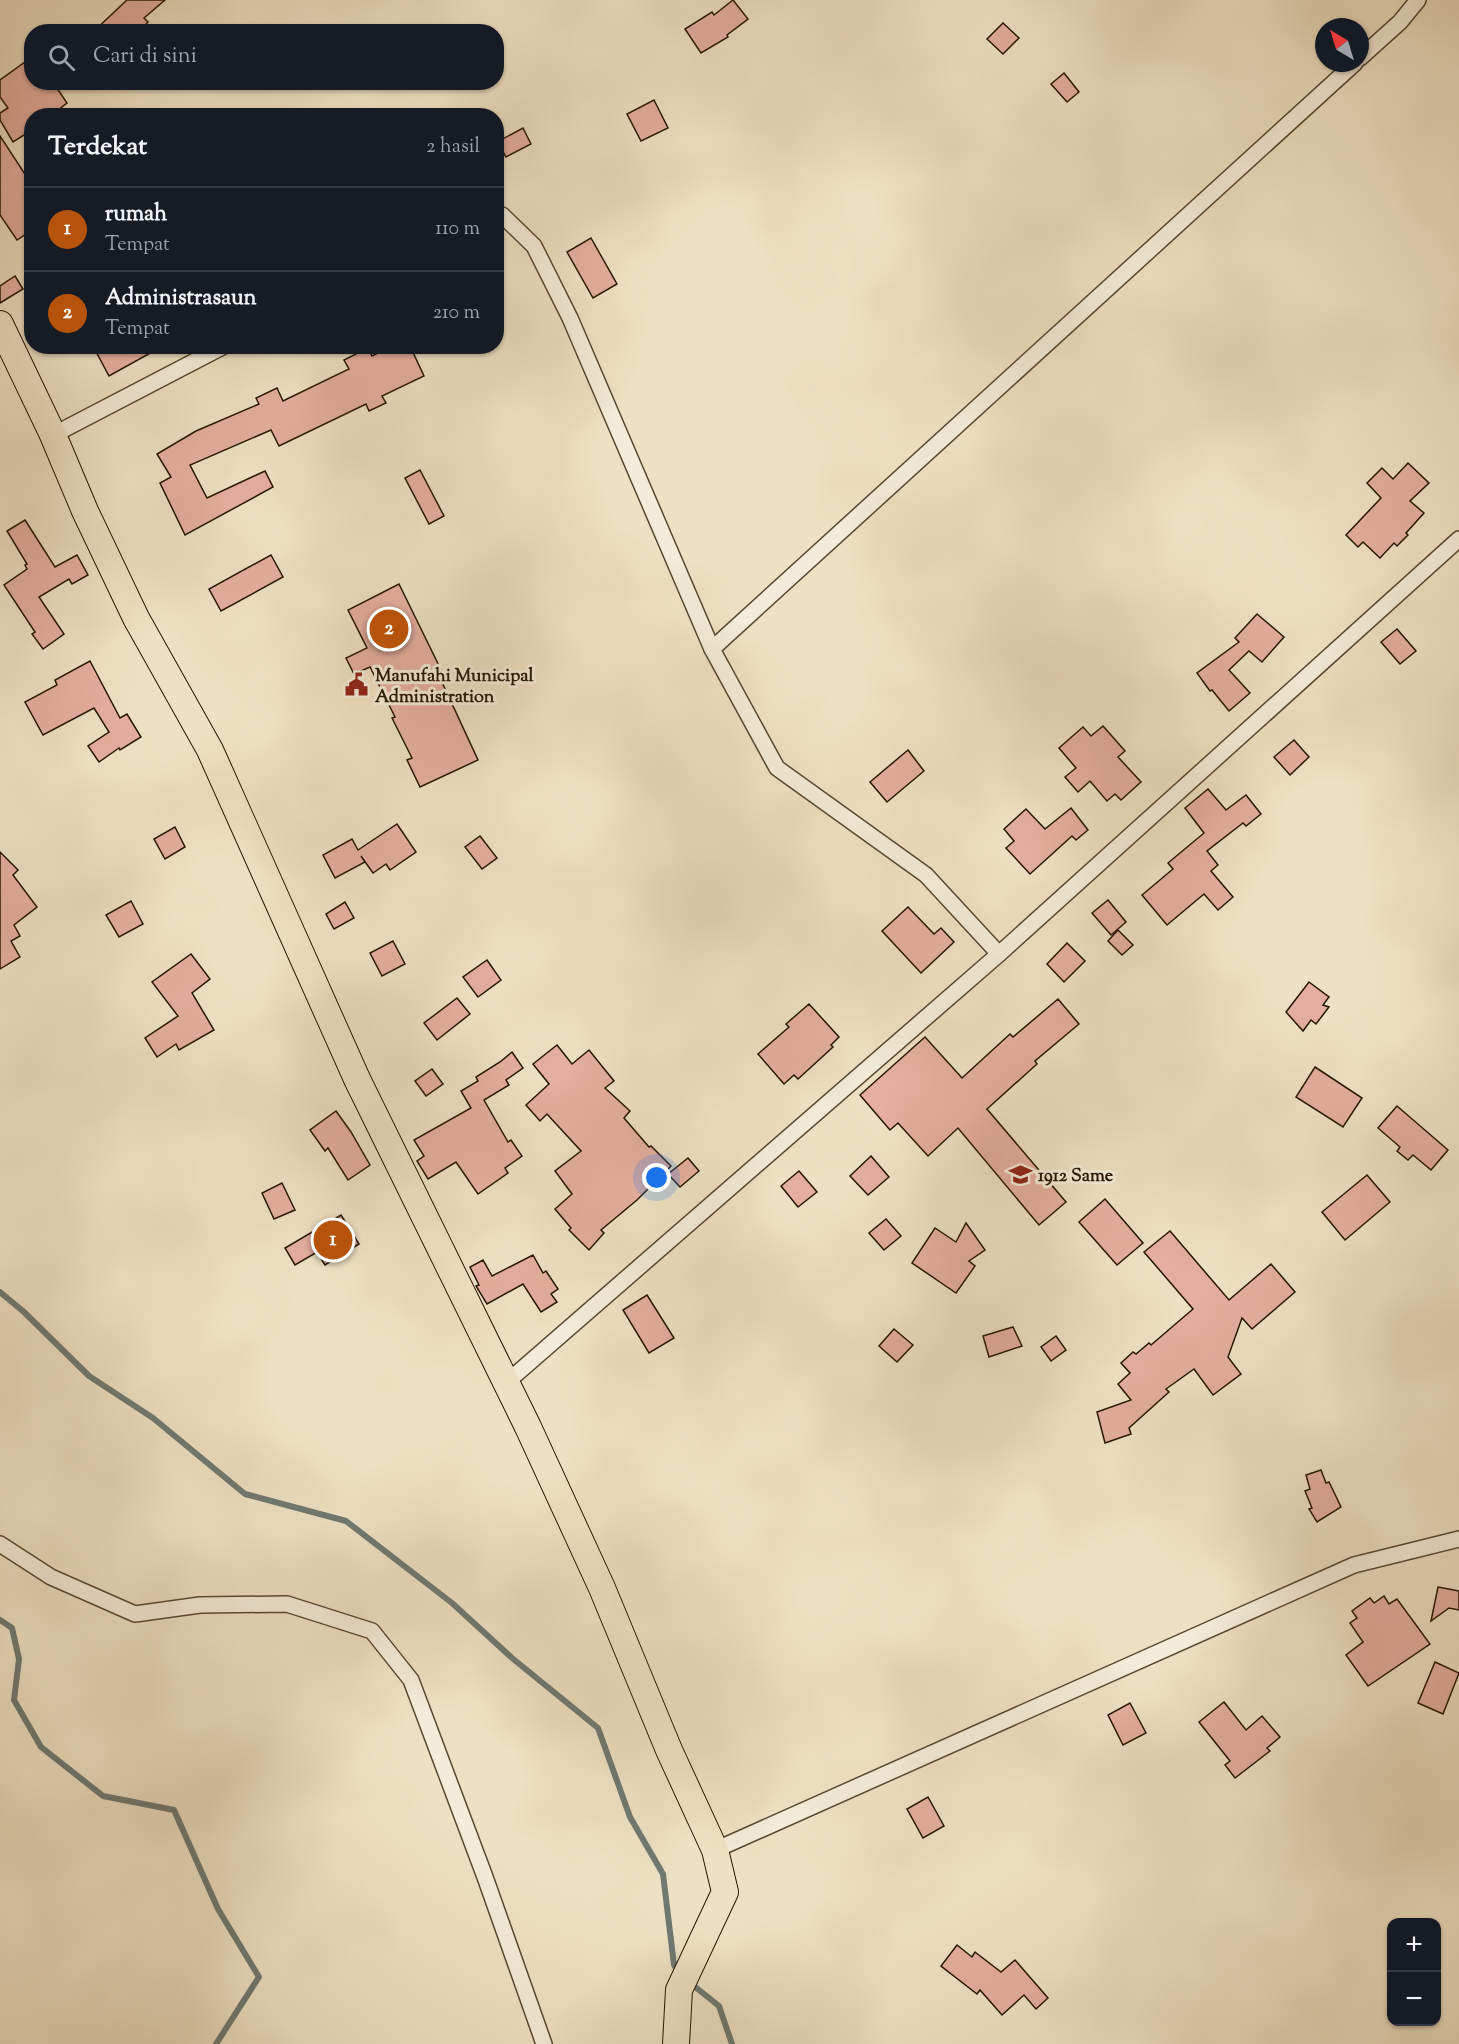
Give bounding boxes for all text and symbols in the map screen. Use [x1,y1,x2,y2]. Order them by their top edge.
north arrow [1315,18,1369,72]
search box [24,24,504,90]
icon: search [45,41,78,74]
text: Cari di sini [93,41,197,73]
text: Terdekat [48,129,147,166]
text: 2 hasil [426,133,480,162]
text: rumah [105,199,167,231]
text: 1 [64,215,71,244]
text: 110 m [435,215,480,244]
text: Tempat [105,231,170,260]
text: Administrasaun [105,283,257,315]
text: 2 [63,299,72,328]
text: 210 m [433,299,480,328]
text: Tempat [105,315,170,344]
pin: 2 [370,606,408,652]
place label: Manufahi Municipal Administration [375,664,534,711]
public building icon: Manufahi Municipal Administration [344,672,370,698]
school or university icon: 1912 Same [1007,1162,1033,1188]
your location [642,1163,671,1192]
place label: 1912 Same [1038,1164,1114,1190]
pin: 1 [314,1218,352,1262]
map controls [1387,1918,1441,2026]
button: + [1387,1918,1441,1972]
button: − [1387,1972,1441,2026]

